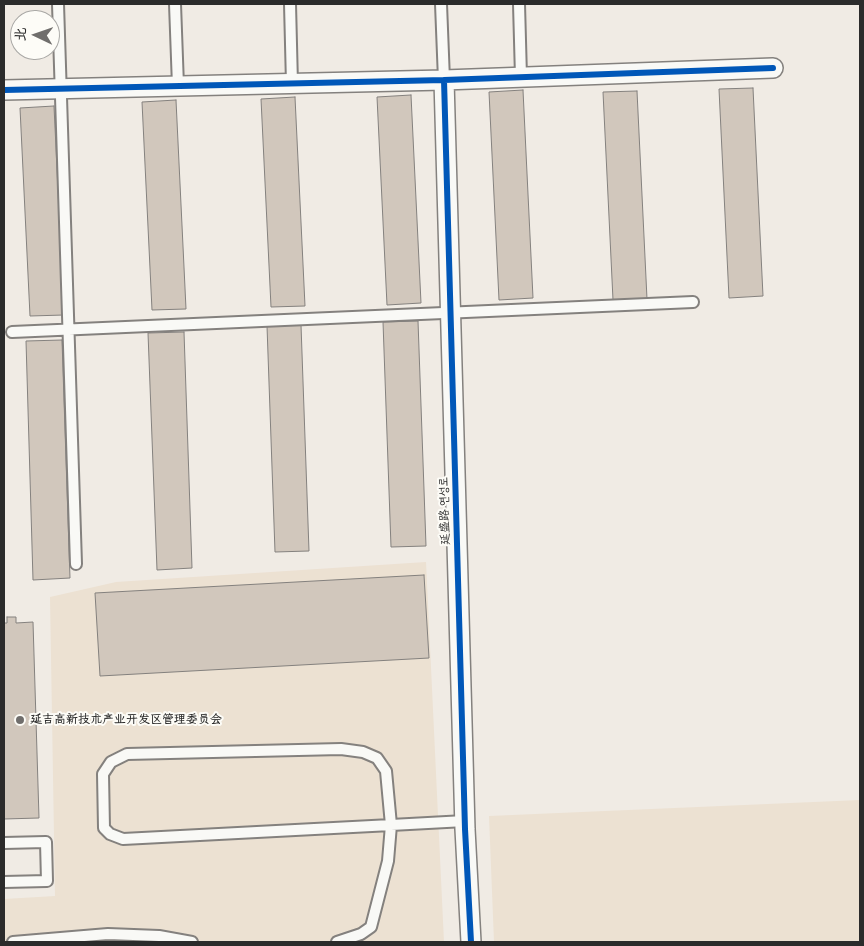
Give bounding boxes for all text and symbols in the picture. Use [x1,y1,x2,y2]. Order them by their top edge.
north arrow [10,10,60,60]
text: 北 [12,27,29,42]
street label: 延盛路 연성로 [437,477,453,545]
place label: 延吉高新技术产业开发区管理委员会 [30,713,222,727]
marker: 延吉高新技术产业开发区管理委员会 [14,714,26,726]

